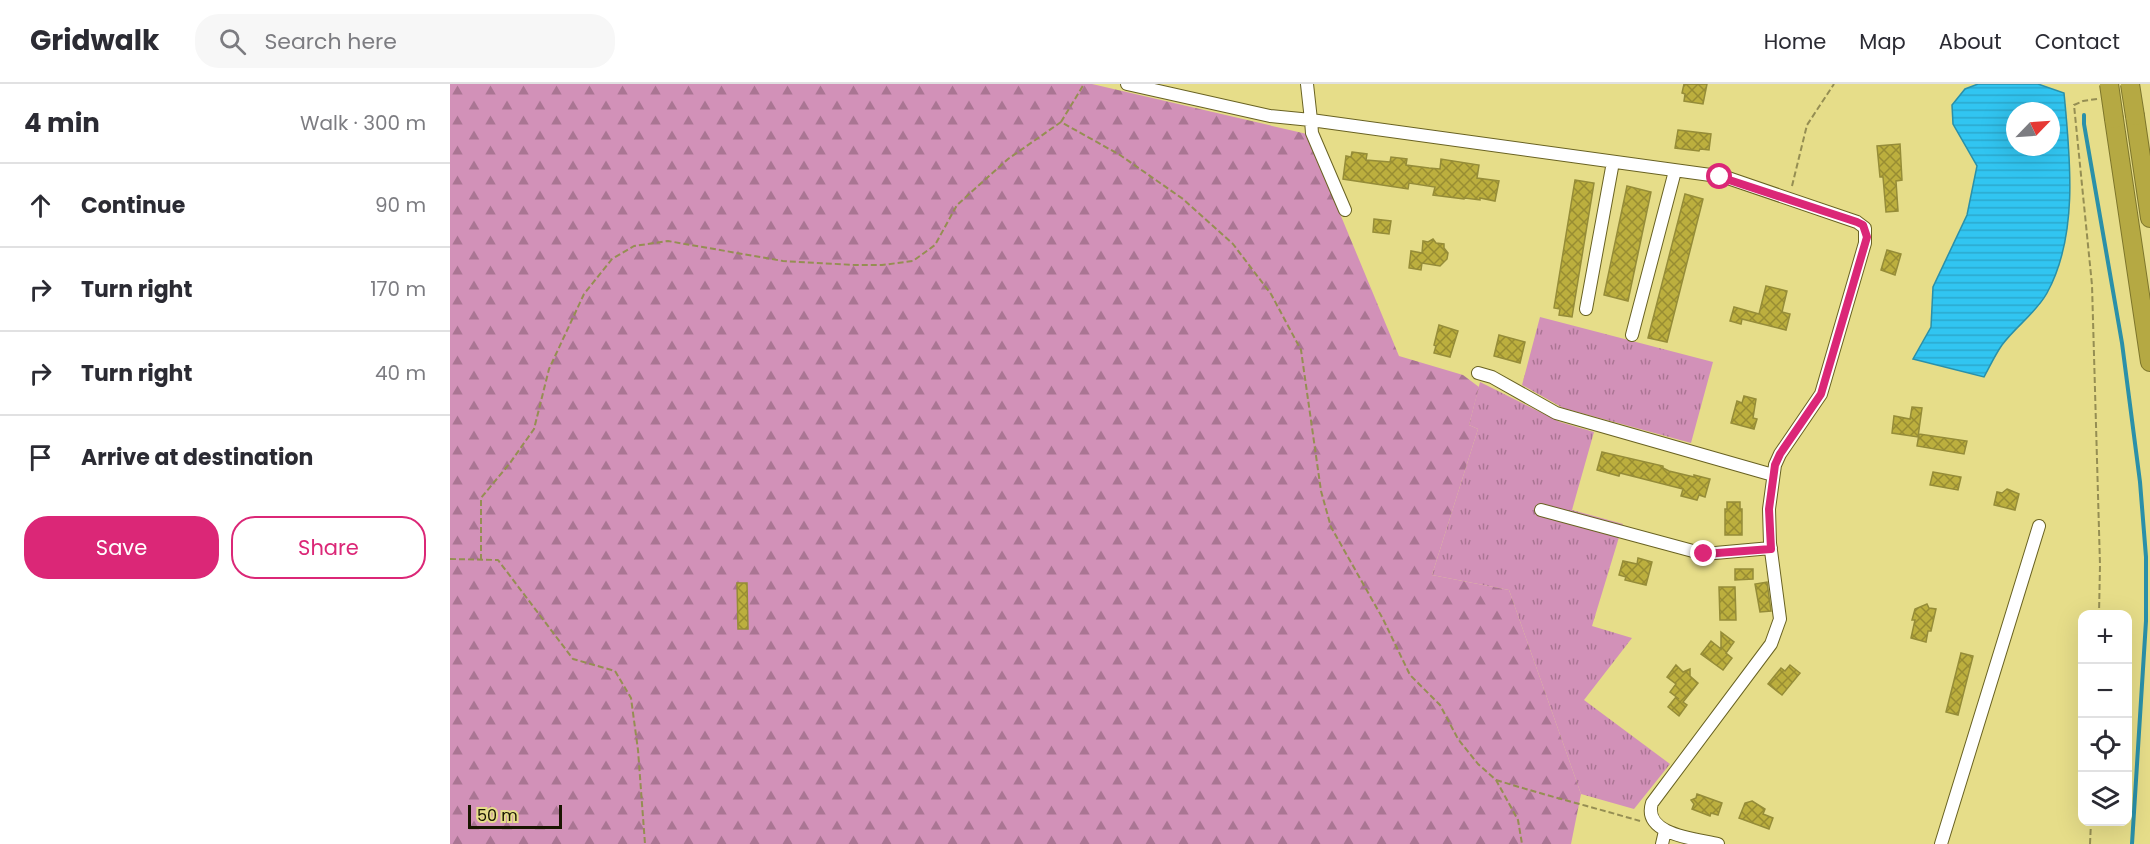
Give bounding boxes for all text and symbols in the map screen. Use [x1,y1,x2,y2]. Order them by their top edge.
search box [195,14,615,68]
text: Gridwalk [30,21,159,60]
icon: search [216,25,249,58]
text: Search here [264,26,397,57]
text: Home [1764,27,1826,56]
text: Map [1859,27,1906,56]
text: About [1939,27,2002,56]
text: Contact [2035,27,2120,56]
north arrow [2006,102,2060,156]
text: 4 min [24,105,100,141]
text: Walk · 300 m [300,109,426,137]
route start [1706,163,1732,189]
icon: ahead [24,189,57,222]
text: Continue [81,190,185,221]
text: 90 m [375,191,426,219]
icon: right [24,273,57,306]
text: Turn right [81,274,192,305]
text: 170 m [370,275,426,303]
icon: right [24,357,57,390]
text: Turn right [81,358,192,389]
text: 40 m [375,359,426,387]
icon: arrive [24,441,57,474]
text: Arrive at destination [81,442,313,473]
button: Save [24,516,219,579]
button: Share [231,516,426,579]
route end [1690,540,1716,566]
map controls [2078,610,2132,826]
button: + [2078,610,2132,664]
button: − [2078,664,2132,718]
button: locate [2078,718,2132,772]
button: layers [2078,772,2132,826]
scale bar [468,802,562,830]
text: 50 m [477,804,518,827]

